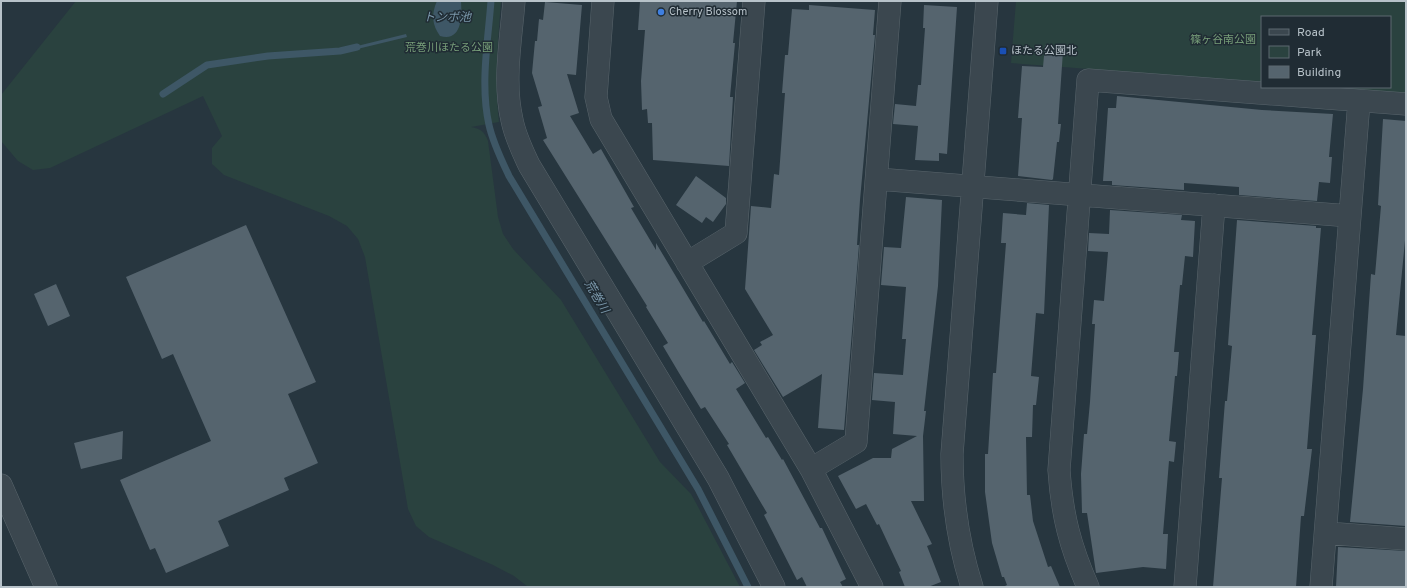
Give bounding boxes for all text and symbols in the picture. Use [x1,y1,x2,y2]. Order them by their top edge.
place label: Cherry Blossom [669,5,747,19]
marker: Cherry Blossom [656,7,666,17]
water label: トンボ池 [423,10,472,26]
legend [1261,16,1391,88]
text: Road [1297,25,1325,41]
park label: 篠ヶ谷南公園 [1190,33,1256,47]
park label: 荒巻川ほたる公園 [405,41,493,55]
place label: ほたる公園北 [1011,44,1077,58]
text: Park [1297,45,1322,61]
marker: ほたる公園北 [998,46,1008,56]
text: Building [1297,65,1341,81]
water label: 荒巻川 [580,277,613,318]

